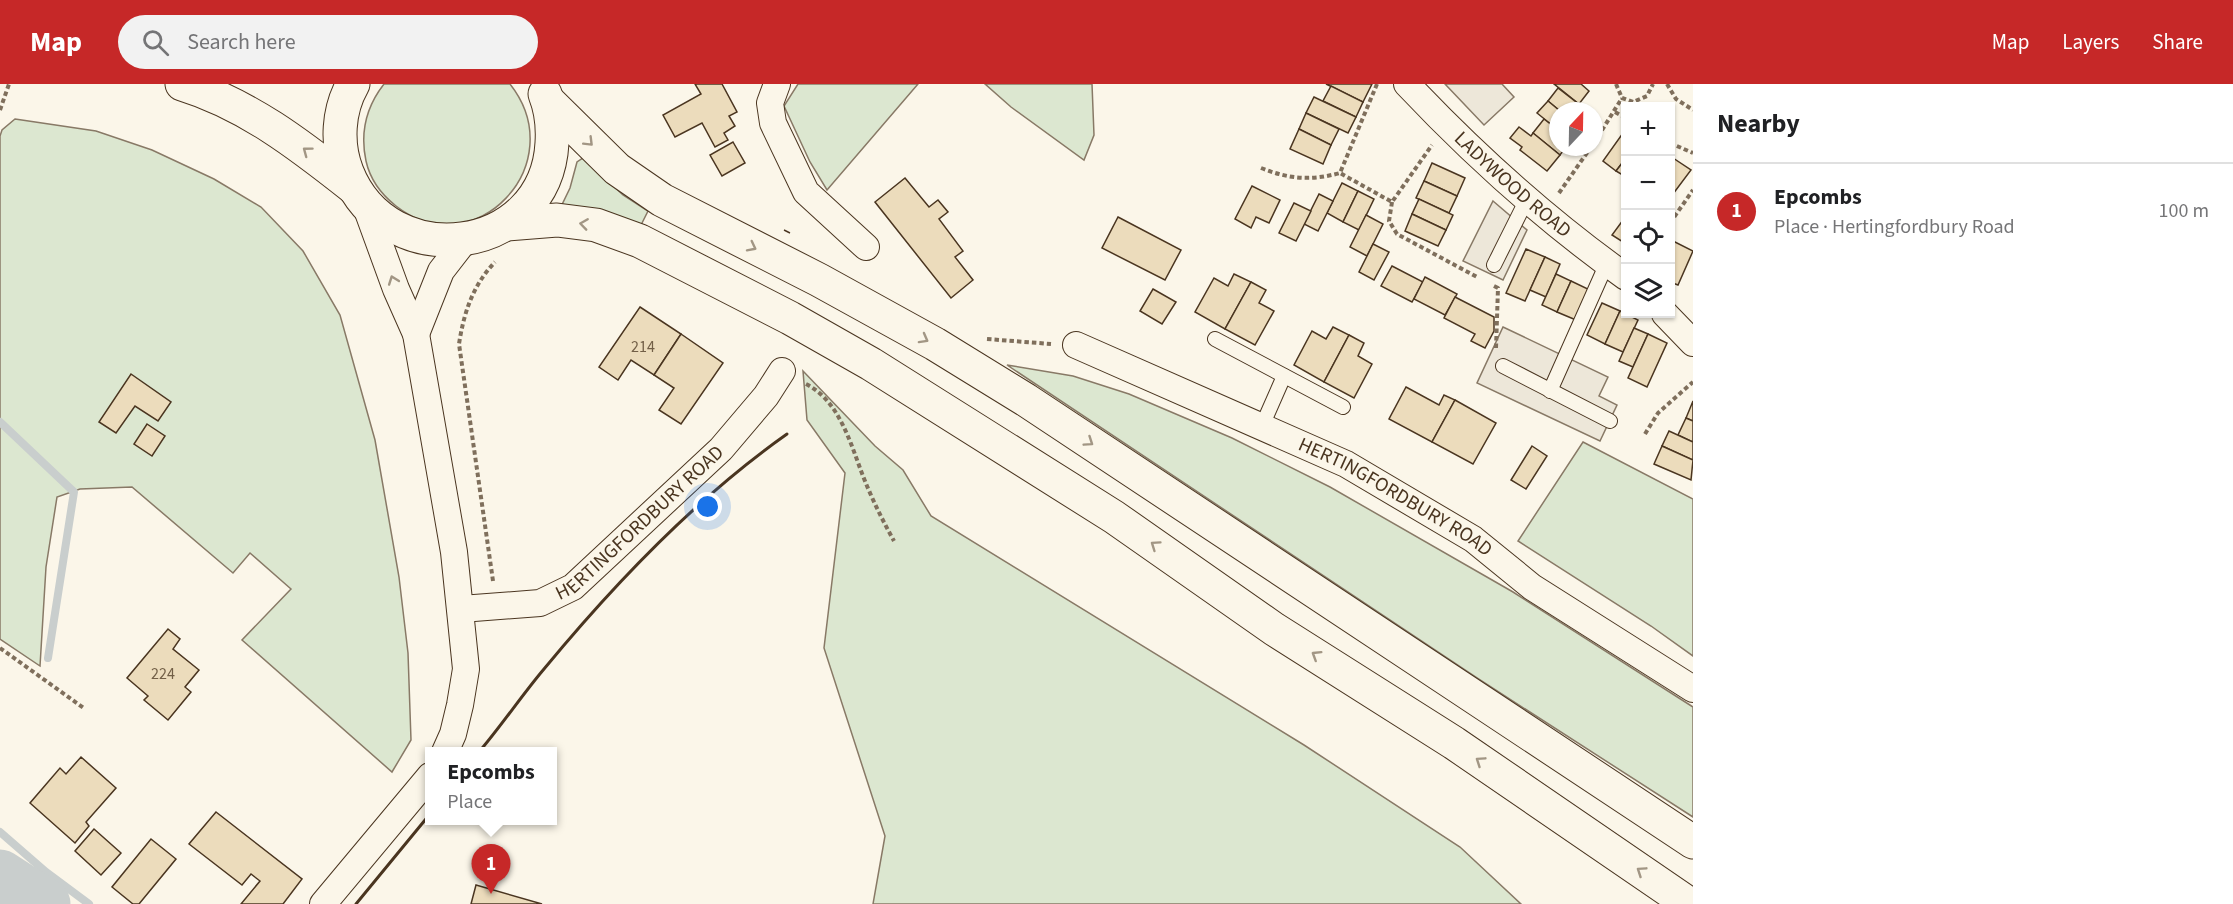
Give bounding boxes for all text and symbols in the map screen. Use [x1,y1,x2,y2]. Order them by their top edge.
search box [118,15,538,69]
text: Map [30,22,82,62]
icon: search [139,26,172,59]
text: Search here [187,26,296,58]
text: Map [1992,27,2029,57]
text: Layers [2062,27,2119,57]
text: Share [2152,27,2203,57]
north arrow [1549,102,1603,156]
map controls [1621,102,1675,318]
button: + [1621,102,1675,156]
text: Nearby [1717,105,1800,142]
street label: LADYWOOD ROAD [1448,125,1577,244]
one-way arrow [581,135,592,146]
one-way arrow [302,147,313,158]
button: − [1621,156,1675,210]
text: Epcombs [1774,181,1862,213]
text: 1 [1731,197,1742,225]
text: 100 m [2159,197,2209,225]
button: locate [1621,210,1675,264]
text: Place · Hertingfordbury Road [1774,213,2015,241]
one-way arrow [579,218,589,230]
one-way arrow [746,239,757,251]
button: layers [1621,264,1675,318]
one-way arrow [387,275,400,286]
one-way arrow [918,331,928,343]
house number: 214 [631,336,655,358]
street label: HERTINGFORDBURY ROAD [1294,431,1498,563]
one-way arrow [1082,435,1093,446]
street label: HERTINGFORDBURY ROAD [551,439,730,607]
your location [693,492,722,521]
one-way arrow [1150,541,1161,552]
one-way arrow [1312,651,1322,663]
house number: 224 [151,663,175,685]
popup [425,747,557,825]
text: Epcombs [447,756,535,788]
one-way arrow [1475,757,1486,768]
text: Place [447,788,492,816]
pin: 1 [472,844,510,894]
one-way arrow [1636,867,1647,878]

